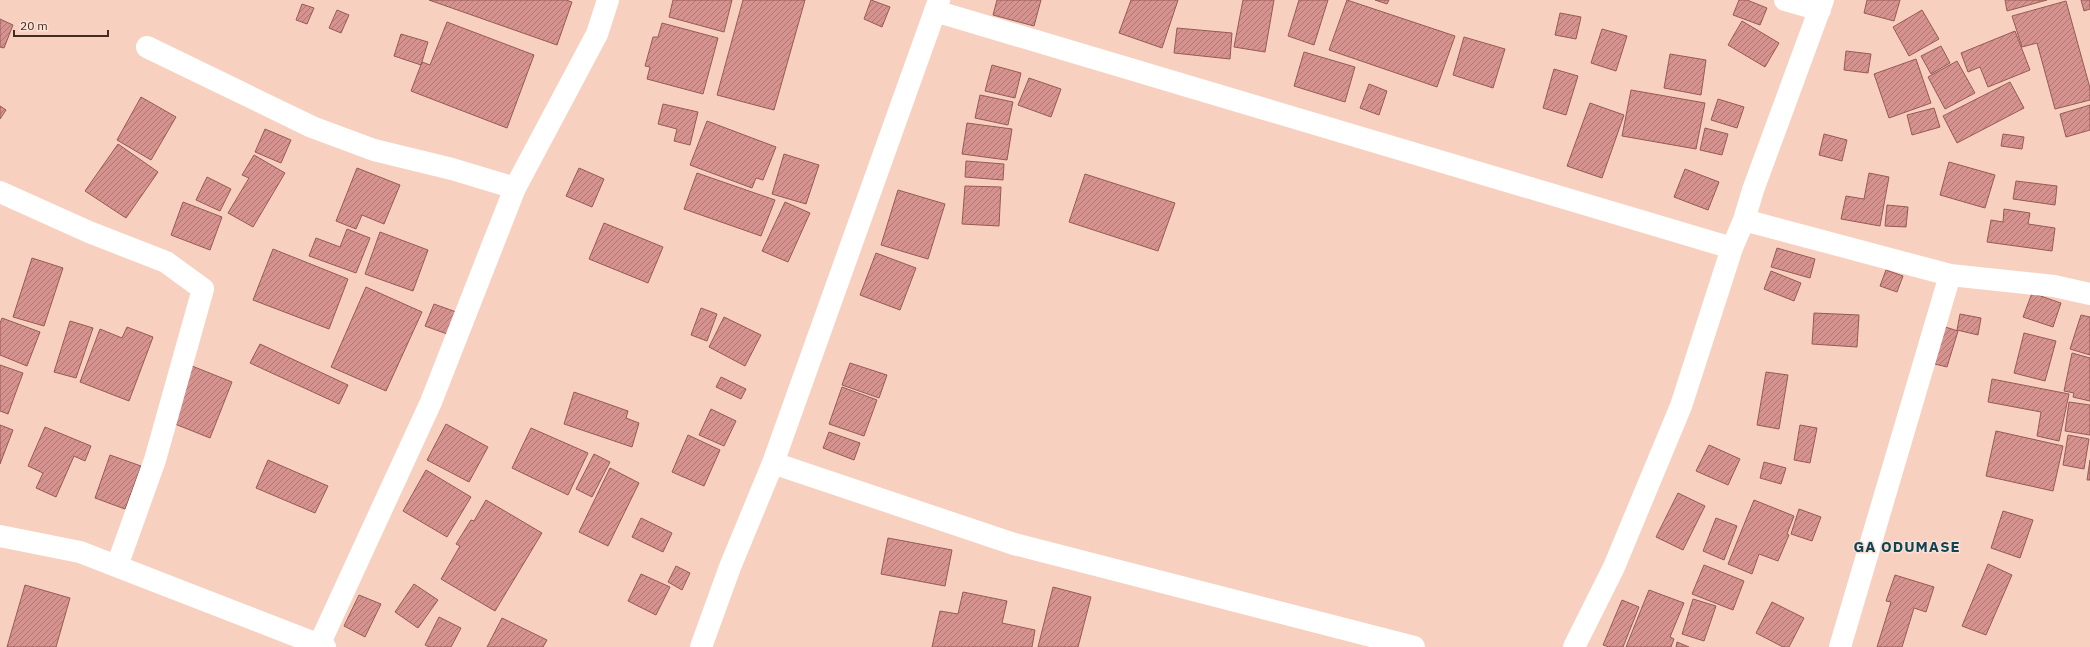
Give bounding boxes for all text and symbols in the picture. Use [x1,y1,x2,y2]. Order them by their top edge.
scale bar [14,12,108,38]
text: 20 m [20,18,48,33]
district label: GA ODUMASE [1853,537,1961,556]

